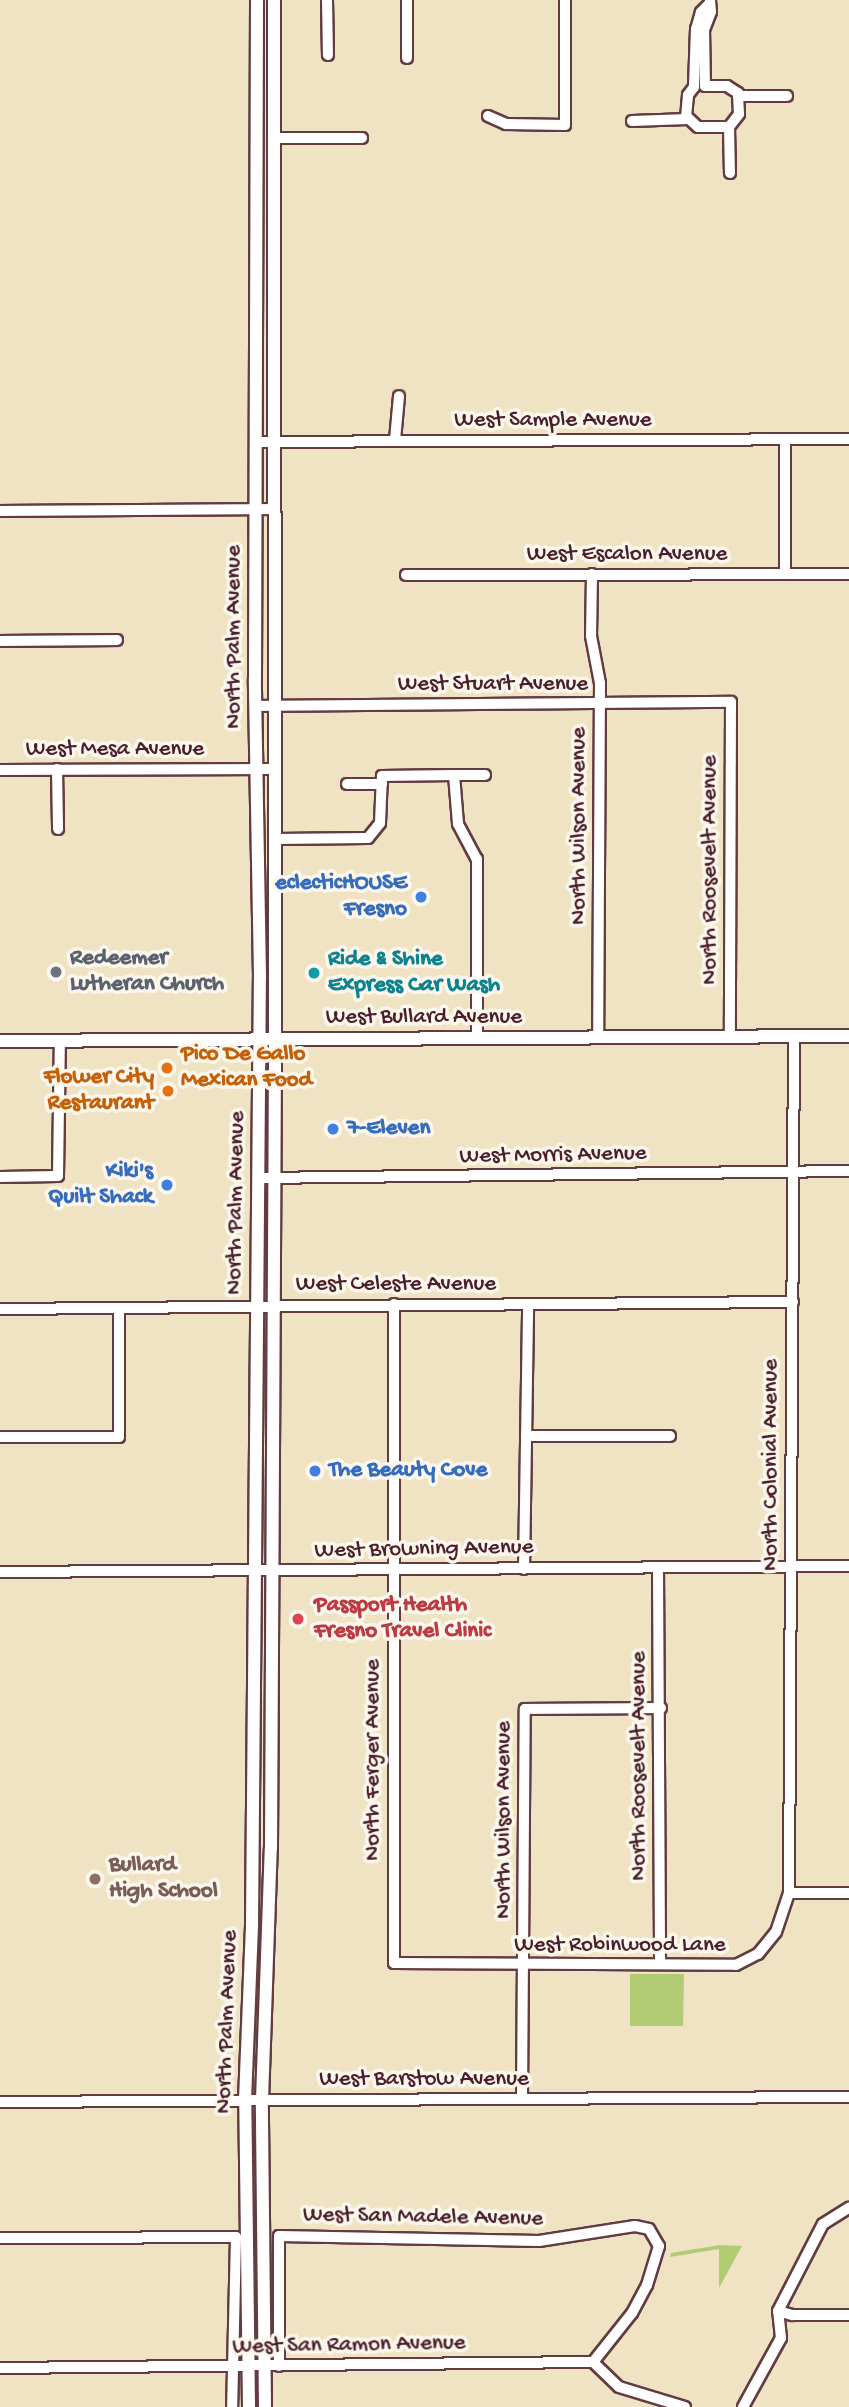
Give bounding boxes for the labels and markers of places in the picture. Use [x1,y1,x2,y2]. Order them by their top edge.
place label: eclecticHOUSE Fresno [275,870,407,924]
marker: eclecticHOUSE Fresno [413,889,429,905]
place label: Redeemer Lutheran Church [70,945,224,999]
place label: Ride & Shine Express Car Wash [328,946,500,1000]
marker: Redeemer Lutheran Church [48,964,64,980]
marker: Ride & Shine Express Car Wash [306,965,322,981]
place label: Pico De Gallo Mexican Food [181,1041,312,1095]
marker: Pico De Gallo Mexican Food [159,1060,175,1076]
place label: Flower City Restaurant [44,1064,154,1118]
marker: Flower City Restaurant [160,1083,176,1099]
place label: 7-Eleven [347,1115,430,1143]
marker: 7-Eleven [325,1121,341,1137]
place label: Kiki's Quilt Shack [48,1158,153,1212]
marker: Kiki's Quilt Shack [159,1177,175,1193]
place label: The Beauty Cove [329,1457,487,1485]
marker: The Beauty Cove [307,1463,323,1479]
place label: Passport Health Fresno Travel Clinic [314,1592,491,1646]
marker: Passport Health Fresno Travel Clinic [288,1609,308,1629]
place label: Bullard High School [109,1852,218,1906]
marker: Bullard High School [87,1871,103,1887]

